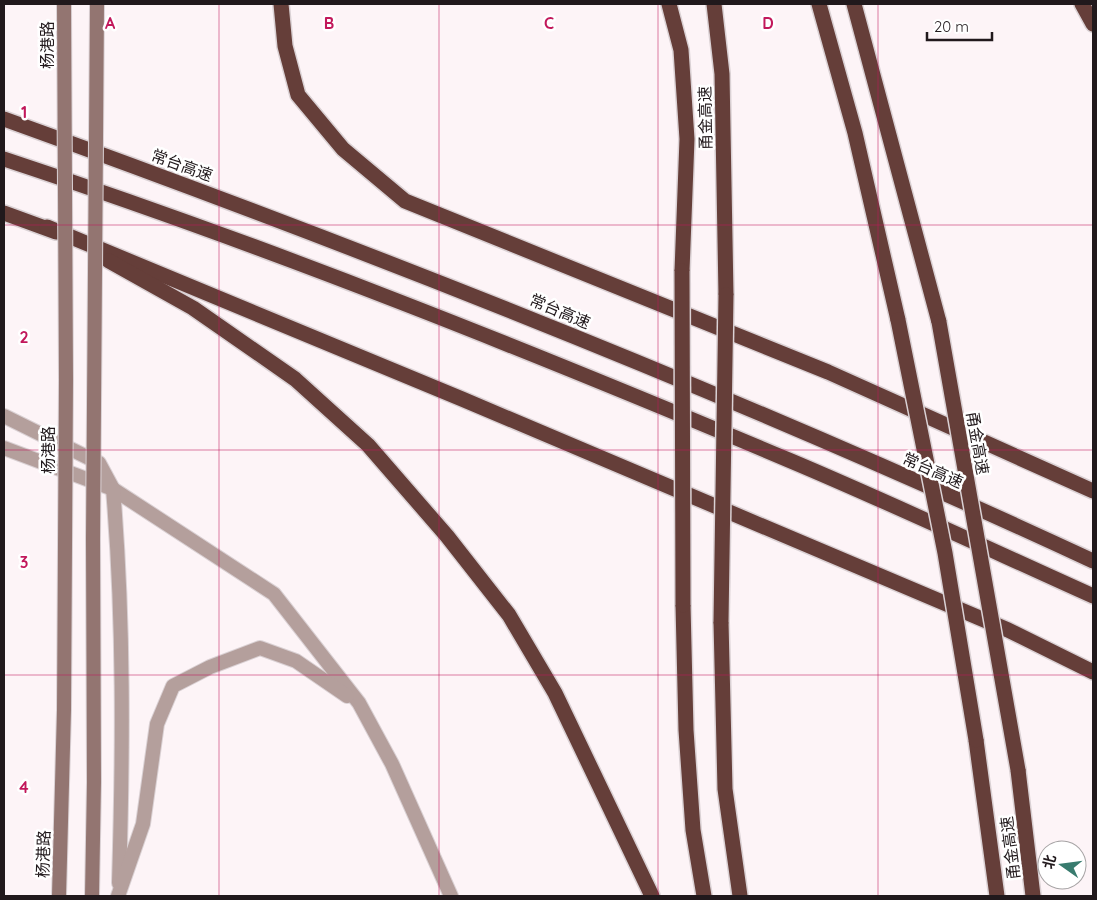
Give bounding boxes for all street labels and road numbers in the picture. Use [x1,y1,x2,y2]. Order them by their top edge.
street label: 杨港路 [37,21,57,69]
street label: 甬金高速 [694,86,716,150]
street label: 常台高速 [149,145,215,185]
street label: 常台高速 [527,289,593,333]
street label: 甬金高速 [963,410,993,476]
street label: 杨港路 [38,426,58,474]
street label: 常台高速 [900,448,966,492]
street label: 甬金高速 [996,815,1024,881]
street label: 杨港路 [32,830,54,878]

